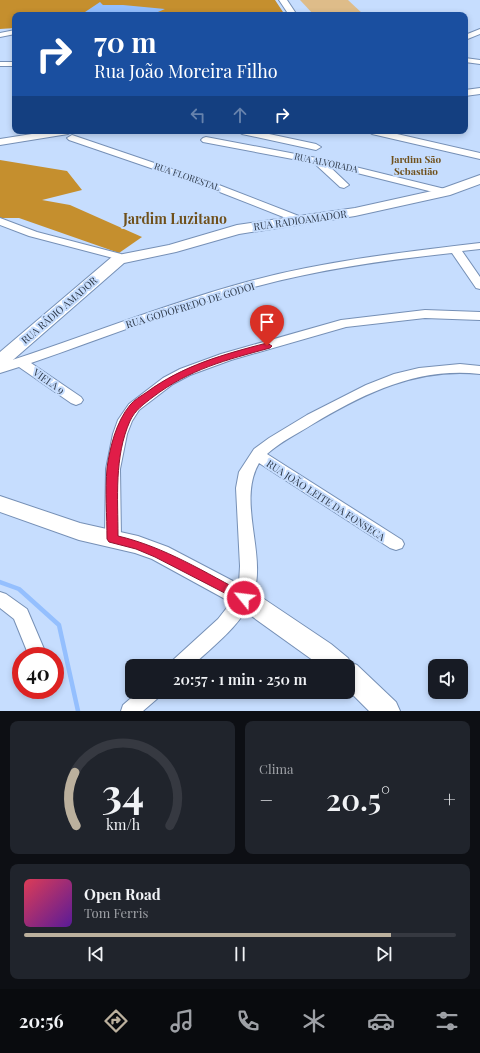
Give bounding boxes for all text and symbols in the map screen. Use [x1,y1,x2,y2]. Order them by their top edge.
text: 70 m [94,23,157,60]
icon: right [28,28,80,80]
text: Rua João Moreira Filho [94,59,278,83]
icon: left [187,104,209,126]
icon: ahead [229,104,251,126]
icon: right [271,104,293,126]
street label: RUA ALVORADA [293,149,359,175]
district label: Jardim São Sebastião [390,152,442,178]
street label: RUA FLORESTAL [153,159,222,193]
street label: RUA RADIOAMADOR [252,206,348,233]
district label: Jardim Luzitano [122,209,227,228]
street label: RUA RÁDIO AMADOR [18,273,100,347]
street label: RUA GODOFREDO DE GODOI [124,279,256,331]
pin [250,305,284,346]
icon: arrive [256,311,278,333]
street label: VIELA 9 [30,364,68,397]
street label: RUA JOÃO LEITE DA FONSECA [264,456,389,544]
position arrow [223,577,265,619]
speed limit sign: 40 [12,647,64,699]
map controls [428,659,468,699]
button: sound [428,659,468,699]
text: 20:57 · 1 min · 250 m [173,669,307,689]
text: Clima [259,760,294,777]
text: 34 [101,763,144,818]
text: 20.5° [326,779,390,819]
text: − [259,784,273,814]
text: + [443,784,456,814]
text: km/h [105,814,140,833]
text: Open Road [84,884,161,904]
text: Tom Ferris [84,904,148,921]
icon: previous [85,943,107,965]
icon: pause [229,943,251,965]
icon: next [373,943,395,965]
icon: directions [102,1007,130,1035]
icon: music [168,1007,196,1035]
icon: phone [234,1007,262,1035]
icon: climate [300,1007,328,1035]
icon: car [367,1007,395,1035]
icon: filters [433,1007,461,1035]
text: 20:56 [19,1009,64,1033]

